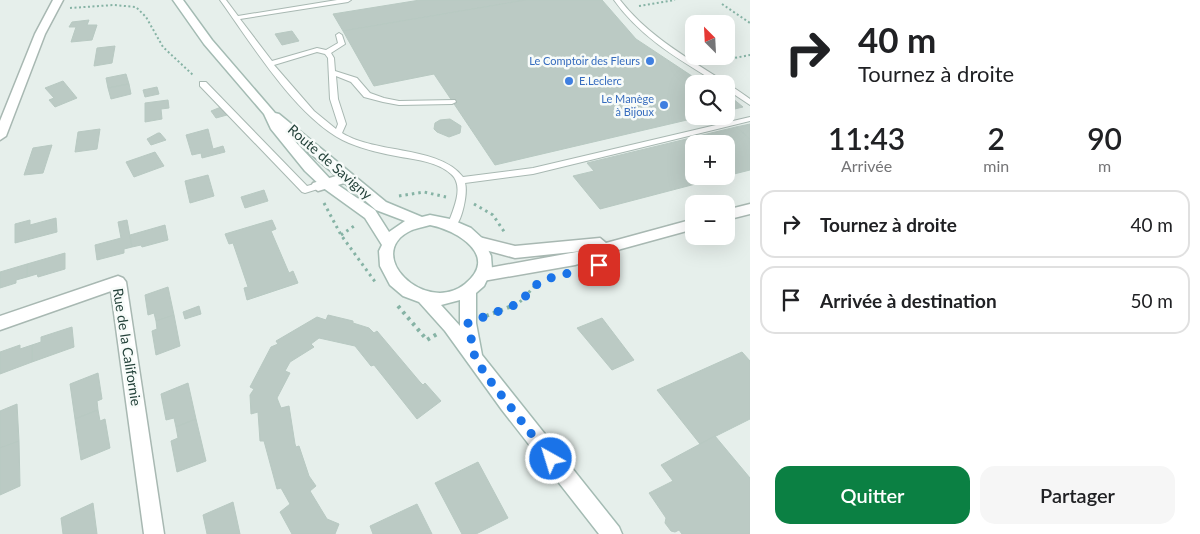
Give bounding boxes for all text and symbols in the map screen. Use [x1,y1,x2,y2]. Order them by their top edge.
north arrow [685,15,735,65]
map controls [685,15,735,245]
text: 40 m [858,18,936,60]
icon: right [775,20,840,85]
place label: Le Comptoir des Fleurs [529,54,640,67]
marker: Le Comptoir des Fleurs [644,55,656,67]
text: Tournez à droite [858,60,1014,87]
place label: E.Leclerc [579,74,622,87]
marker: E.Leclerc [563,75,575,87]
button: search [685,75,735,125]
place label: Le Manège à Bijoux [601,92,655,118]
marker: Le Manège à Bijoux [658,99,670,111]
street label: Route de Savigny [285,120,376,203]
text: 11:43 [828,120,905,156]
text: 2 [988,120,1005,156]
text: 90 [1087,120,1122,156]
button: + [685,135,735,185]
text: Arrivée [841,156,892,175]
text: min [983,156,1009,175]
text: m [1098,156,1111,175]
button: − [685,195,735,245]
icon: right [777,210,805,238]
text: Tournez à droite [820,213,957,236]
text: 40 m [1130,213,1173,236]
pin [578,244,620,286]
icon: arrive [585,251,613,279]
icon: arrive [777,286,805,314]
street label: Rue de la Californie [110,287,145,407]
text: Arrivée à destination [820,289,997,312]
text: 50 m [1130,289,1173,312]
position arrow [524,432,576,484]
button: Quitter [775,466,970,524]
button: Partager [980,466,1175,524]

